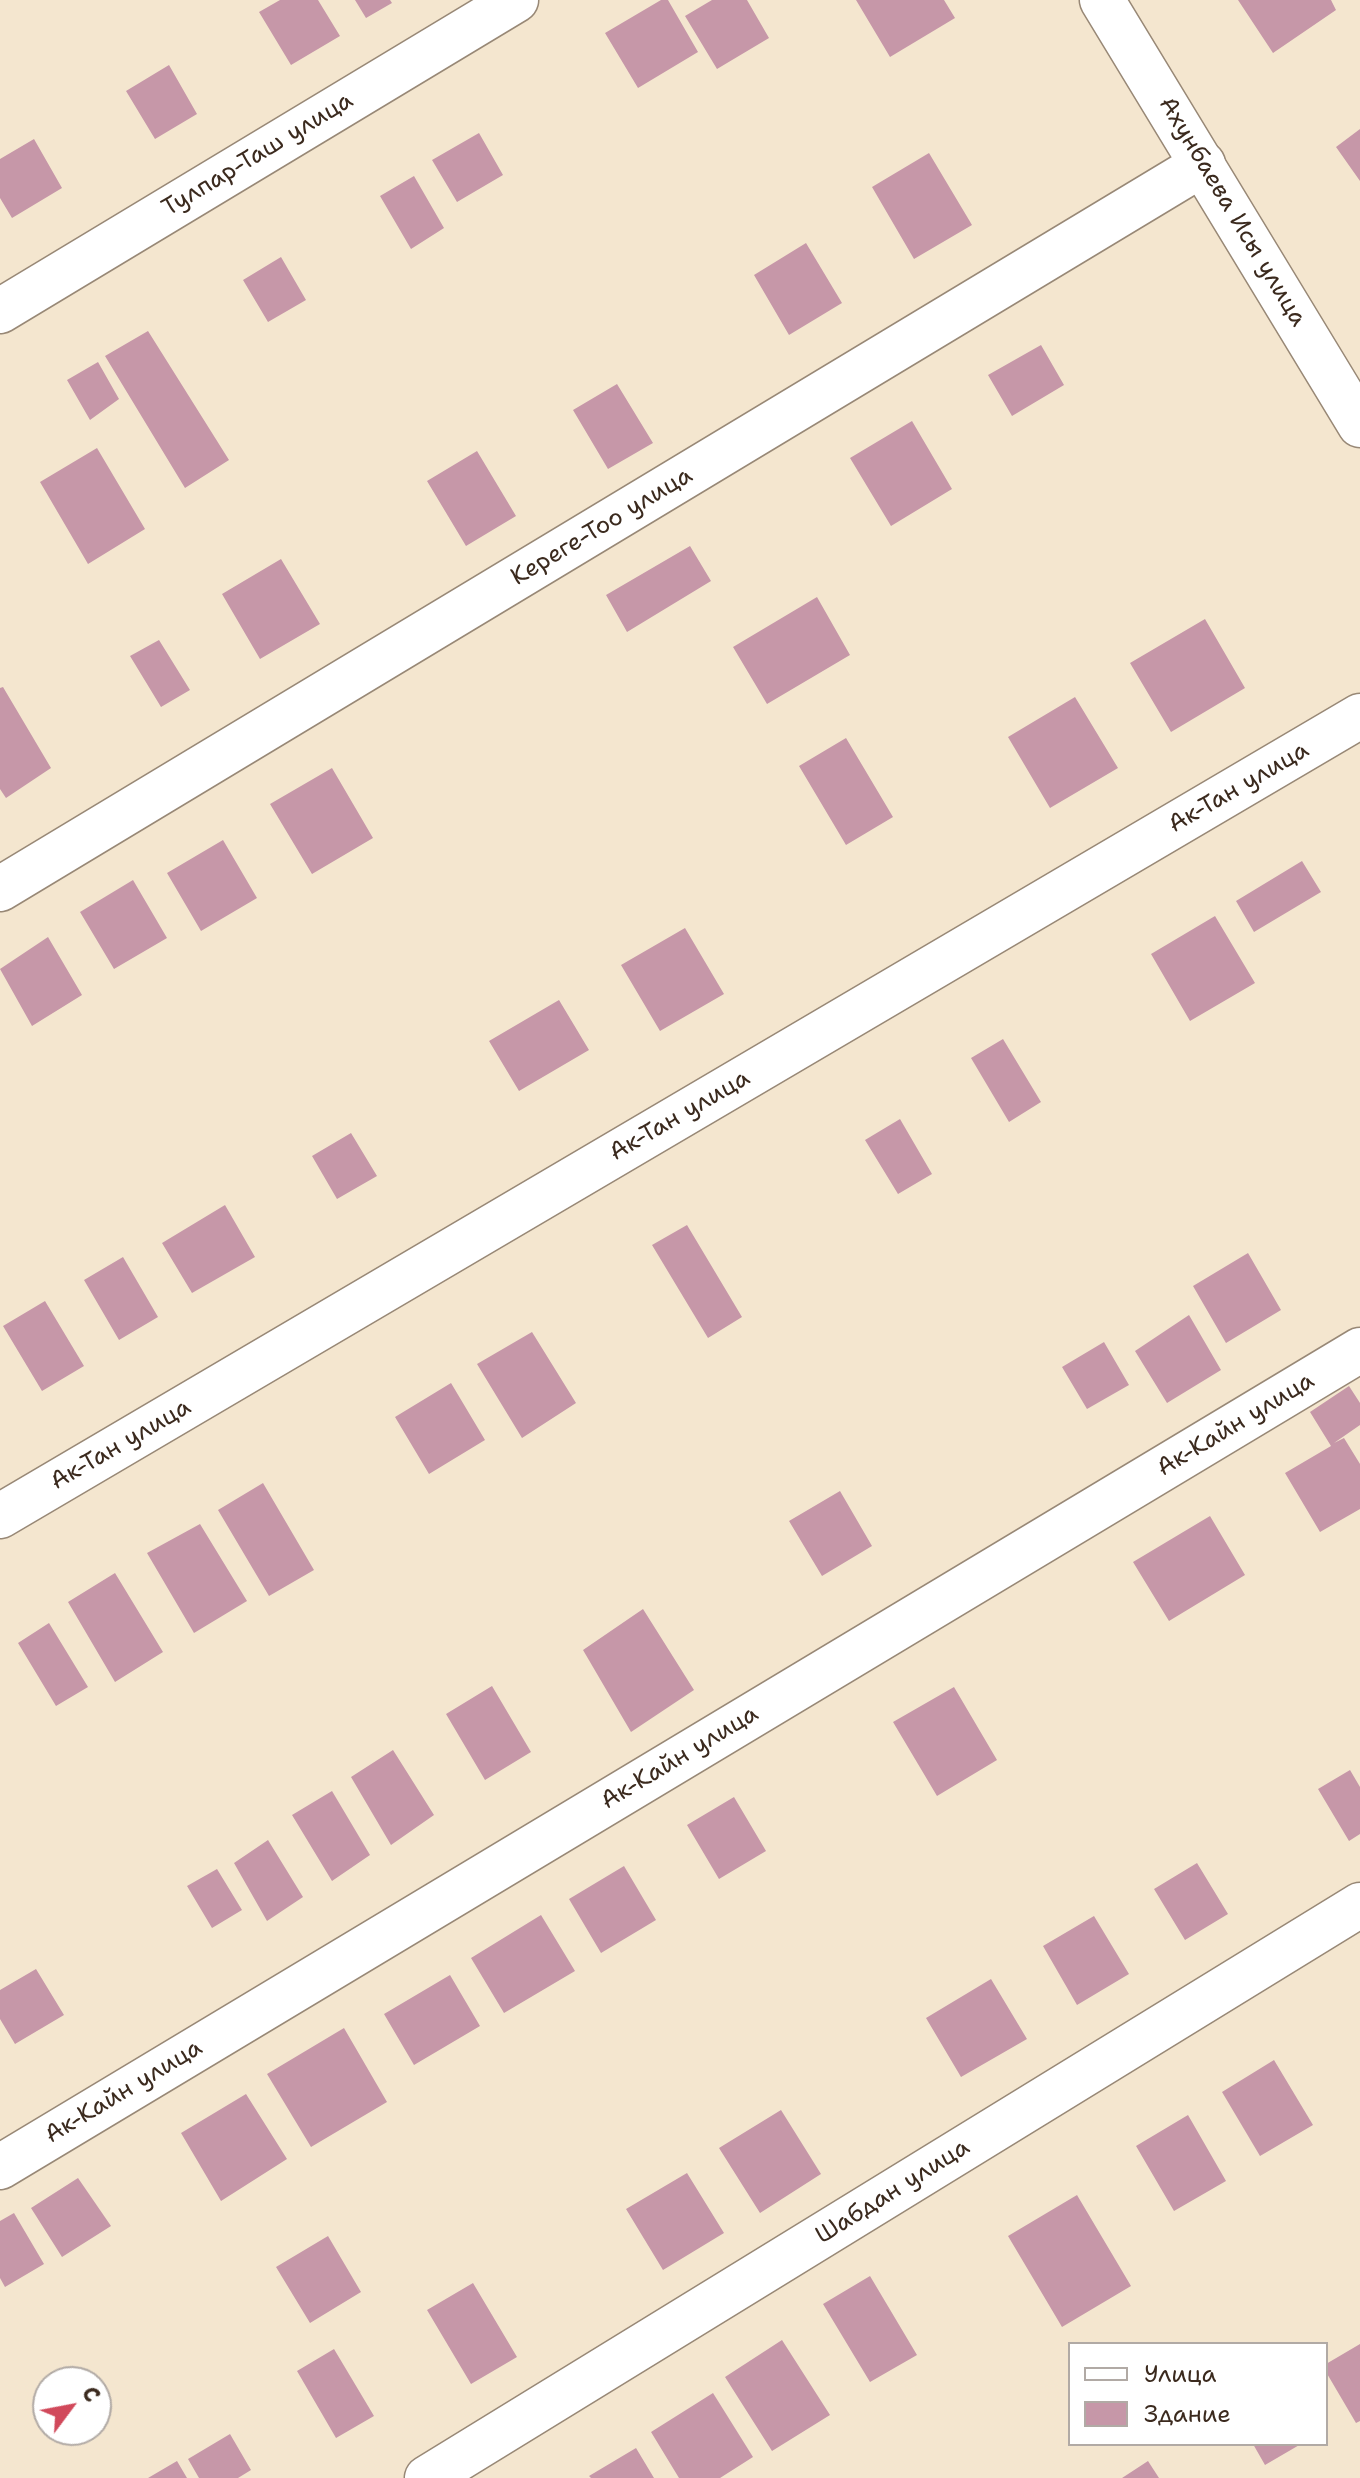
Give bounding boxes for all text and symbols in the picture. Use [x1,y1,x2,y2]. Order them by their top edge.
street label: Тулпар-Таш улица [157,87,359,223]
street label: Ахунбаева Исы улица [1152,92,1312,332]
street label: Кереге-Тоо улица [506,461,698,593]
street label: Ак-Тан улица [1164,736,1314,840]
street label: Ак-Тан улица [605,1064,755,1168]
street label: Ак-Кайн улица [1152,1367,1320,1483]
street label: Ак-Тан улица [46,1393,196,1497]
street label: Ак-Кайн улица [596,1700,764,1816]
street label: Ак-Кайн улица [40,2034,208,2150]
street label: Шабдан улица [811,2133,975,2251]
legend [1068,2342,1328,2446]
text: Улица [1144,2358,1217,2390]
north arrow [32,2366,112,2446]
text: С [75,2381,107,2407]
text: Здание [1144,2398,1231,2430]

